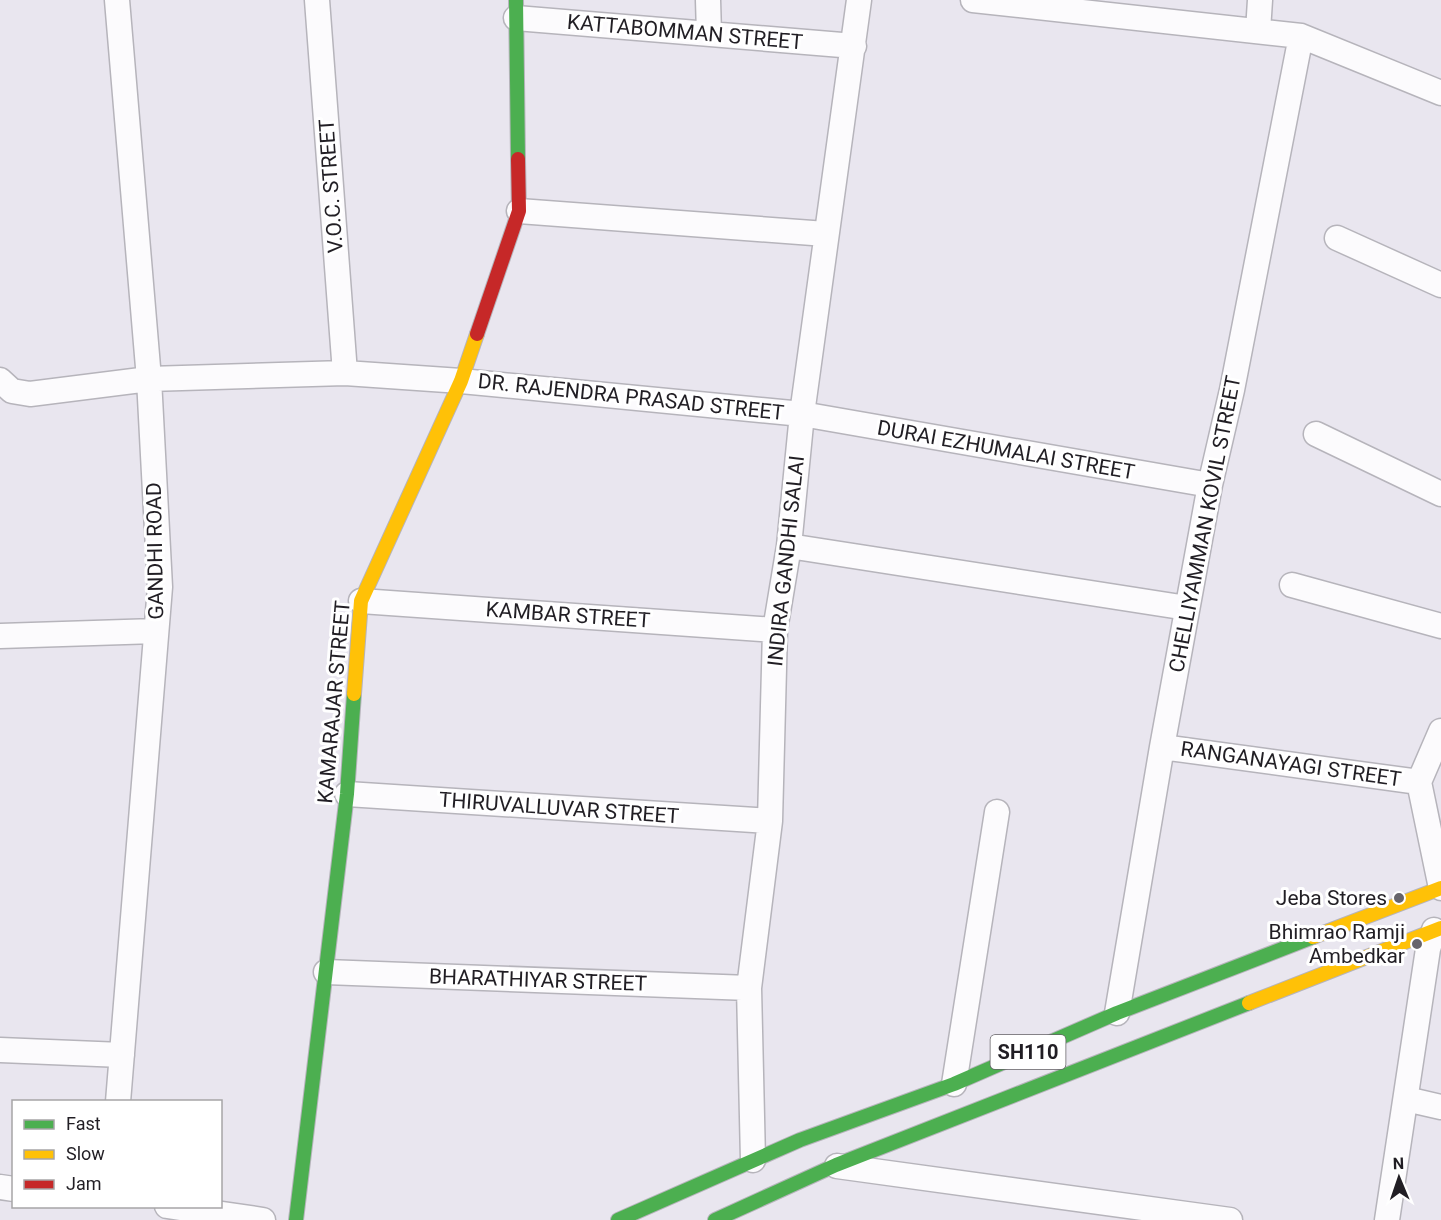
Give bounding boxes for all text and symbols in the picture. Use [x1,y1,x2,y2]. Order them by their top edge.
street label: KATTABOMMAN STREET [566,10,804,54]
street label: V.O.C. STREET [314,118,348,254]
street label: DR. RAJENDRA PRASAD STREET [477,369,786,425]
street label: CHELLIYAMMAN KOVIL STREET [1164,373,1246,674]
street label: DURAI EZHUMALAI STREET [875,416,1137,485]
street label: INDIRA GANDHI SALAI [763,454,809,668]
street label: GANDHI ROAD [142,482,168,620]
street label: KAMBAR STREET [485,597,651,633]
street label: KAMARAJAR STREET [313,599,355,804]
street label: RANGANAYAGI STREET [1179,737,1403,791]
street label: THIRUVALLUVAR STREET [438,788,680,828]
place label: Jeba Stores [1276,886,1387,910]
marker: Jeba Stores [1392,891,1406,905]
place label: Bhimrao Ramji Ambedkar [1269,920,1405,968]
marker: Bhimrao Ramji Ambedkar [1410,937,1424,951]
street label: BHARATHIYAR STREET [429,964,648,996]
road number: SH110 [990,1035,1066,1069]
legend [12,1100,222,1208]
text: Fast [66,1113,101,1134]
text: Slow [66,1143,105,1164]
north arrow [1369,1148,1429,1208]
text: N [1393,1154,1404,1173]
text: Jam [66,1173,102,1194]

